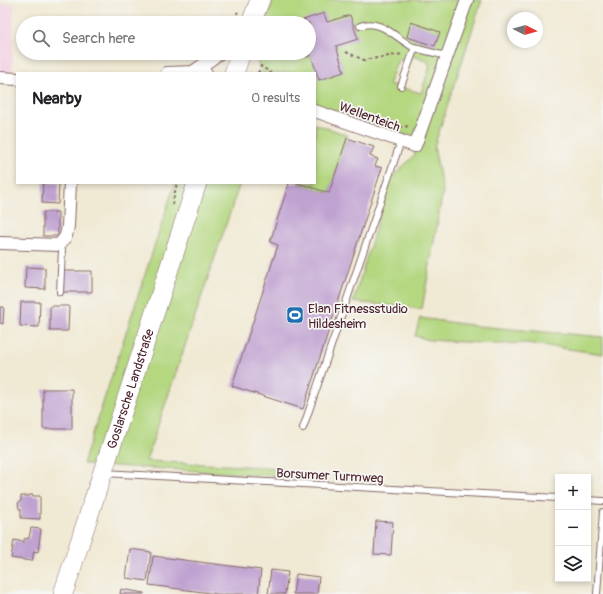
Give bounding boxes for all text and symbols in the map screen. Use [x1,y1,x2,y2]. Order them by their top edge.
north arrow [507,12,543,48]
search box [16,16,316,60]
icon: search [30,27,52,49]
text: Search here [62,29,135,48]
text: Nearby [32,88,81,109]
text: 0 results [251,90,300,106]
street label: Wellenteich [337,99,402,135]
place label: Elan Fitnessstudio Hildesheim [308,301,408,332]
sports icon: Elan Fitnessstudio Hildesheim [285,305,305,325]
street label: Goslarsche Landstraße [104,326,158,451]
street label: Borsumer Turmweg [276,465,384,487]
map controls [555,474,591,582]
button: + [555,474,591,510]
button: − [555,510,591,546]
button: layers [555,546,591,582]

